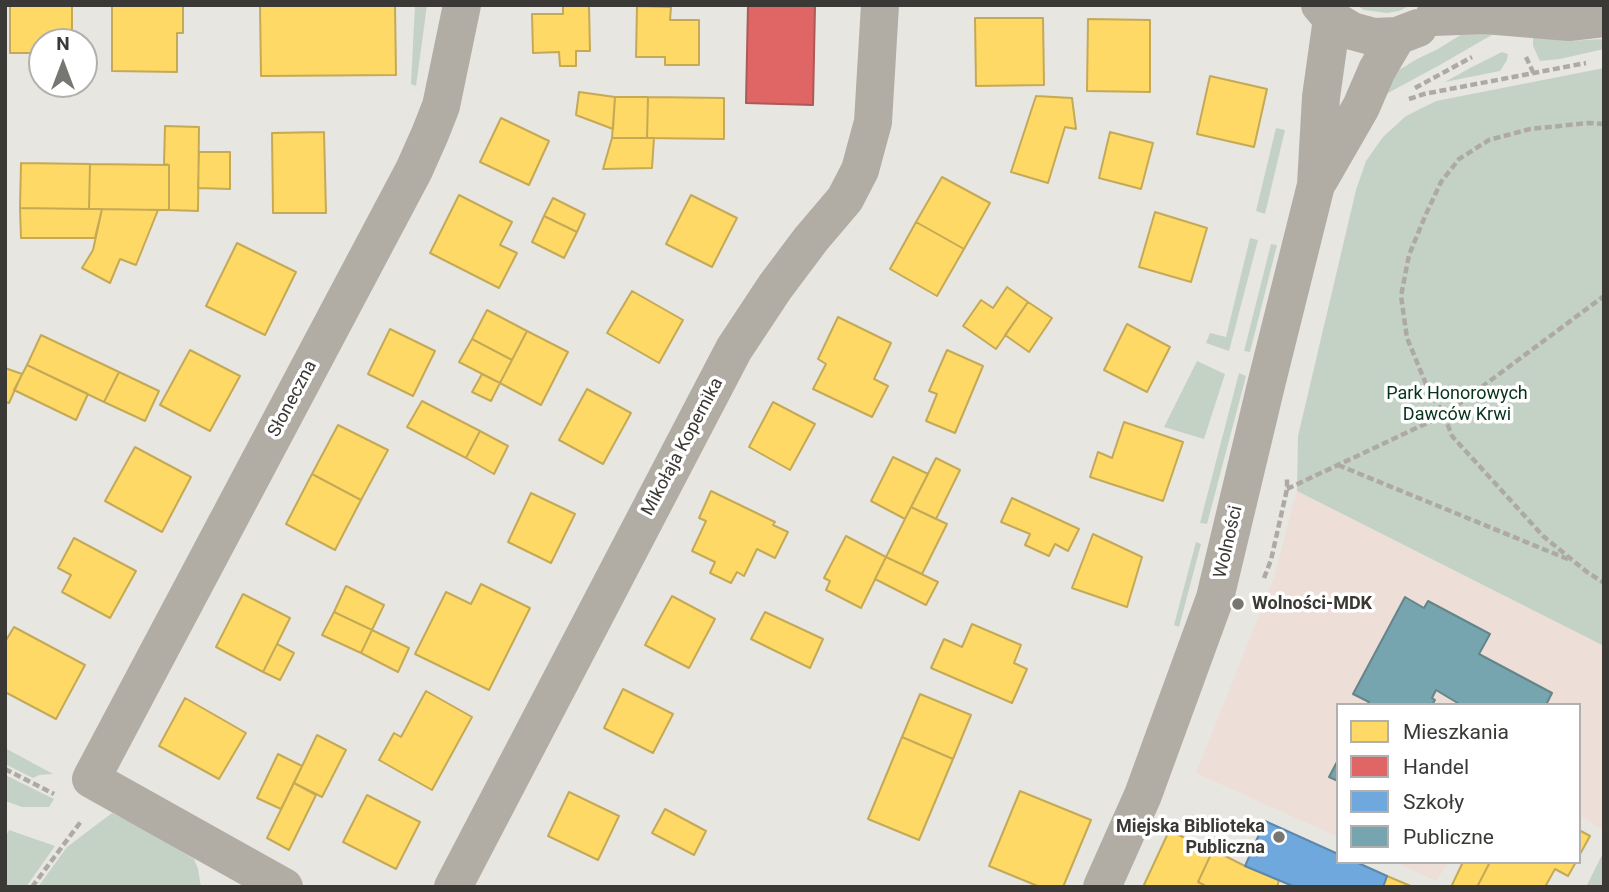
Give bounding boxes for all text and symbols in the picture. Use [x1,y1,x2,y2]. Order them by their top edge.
north arrow [28,28,98,98]
text: N [56,32,70,55]
street label: Słoneczna [264,357,322,441]
street label: Mikołaja Kopernika [638,374,728,520]
park label: Park Honorowych Dawców Krwi [1386,383,1528,426]
street label: Wolności [1210,504,1248,580]
place label: Wolności-MDK [1252,593,1372,615]
marker: Wolności-MDK [1230,596,1246,612]
legend [1336,703,1581,864]
text: Mieszkania [1403,720,1509,744]
text: Handel [1403,755,1469,779]
text: Szkoły [1403,790,1464,814]
place label: Miejska Biblioteka Publiczna [1116,816,1265,858]
text: Publiczne [1403,825,1494,849]
marker: Miejska Biblioteka Publiczna [1271,829,1287,845]

